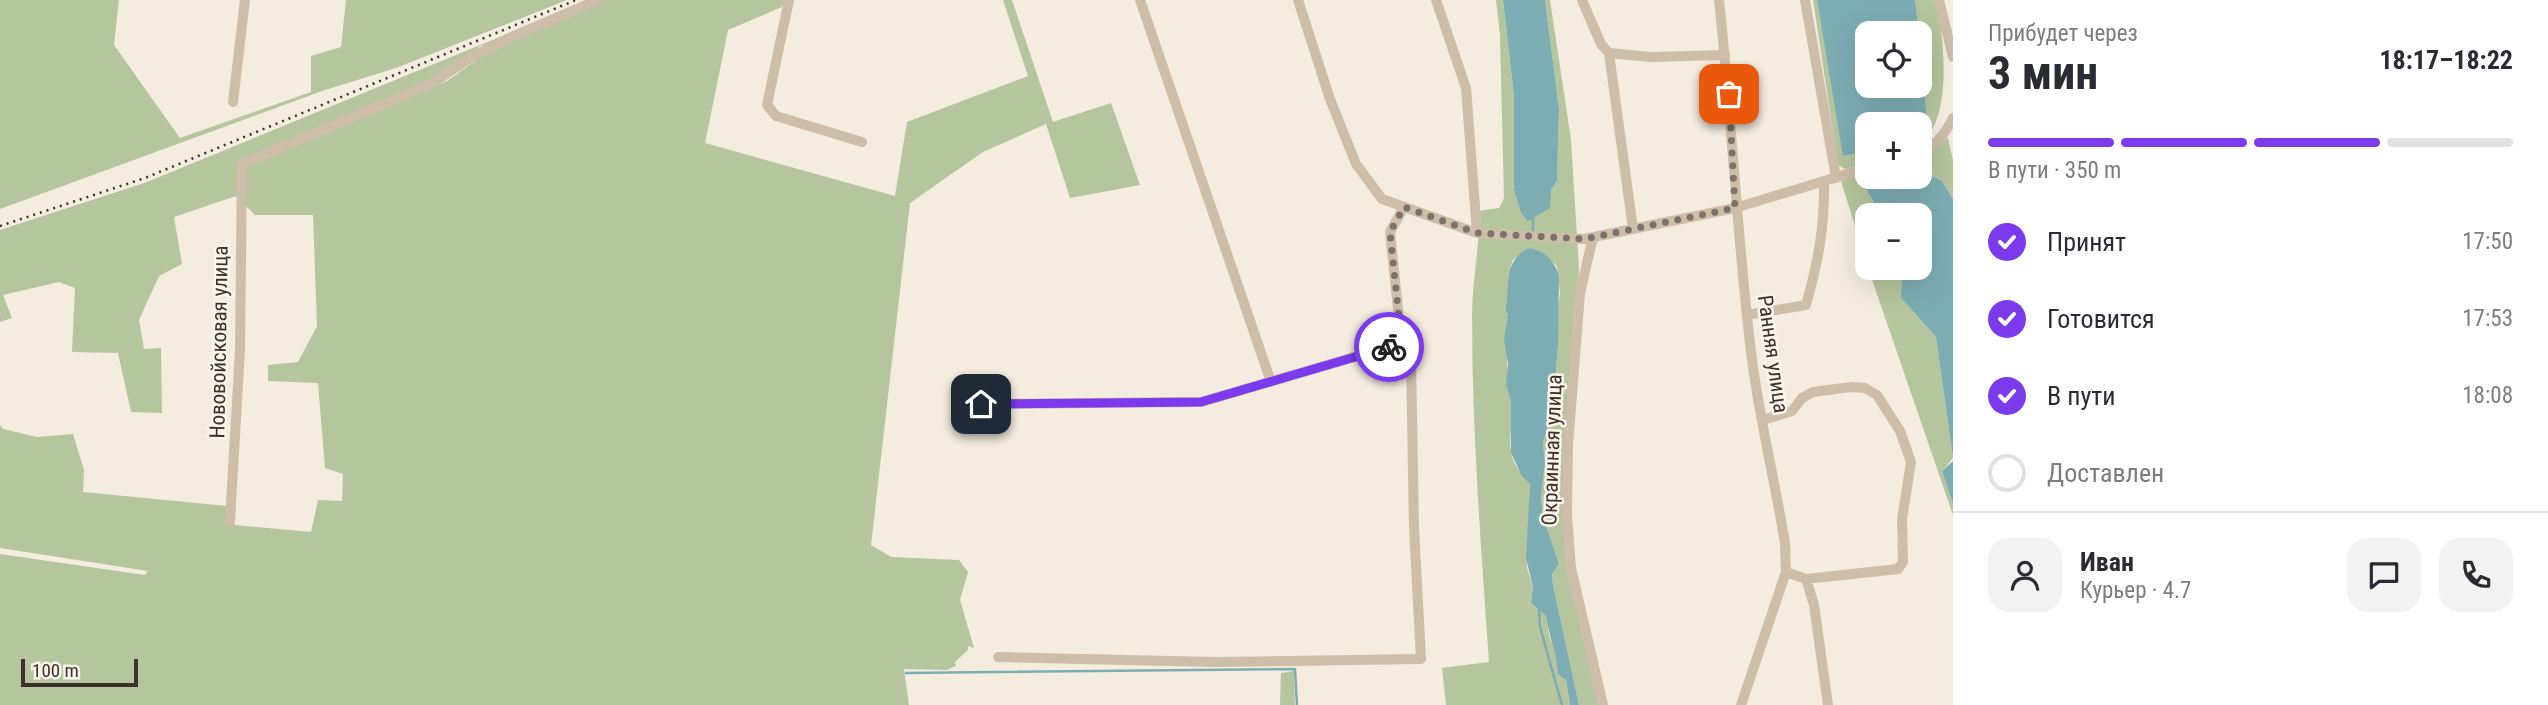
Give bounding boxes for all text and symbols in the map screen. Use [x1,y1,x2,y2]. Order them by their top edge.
text: Прибудет через [1988,20,2138,47]
map controls [1855,21,1932,280]
button: locate [1855,21,1932,98]
text: 18:17–18:22 [2379,45,2513,75]
text: 3 мин [1988,46,2098,100]
pin [1699,64,1759,124]
icon: bag [1710,75,1748,113]
button: + [1855,112,1932,189]
text: В пути · 350 m [1988,157,2121,184]
button: − [1855,203,1932,280]
icon: check [1988,223,2026,261]
text: Принят [2047,227,2126,257]
text: 17:50 [2462,228,2513,255]
street label: Нововойсковая улица [205,245,233,439]
street label: Ранняя улица [1753,293,1793,415]
icon: check [1988,300,2026,338]
text: Готовится [2047,304,2155,334]
text: 17:53 [2462,305,2513,332]
courier [1354,312,1424,382]
icon: bike [1370,328,1408,366]
pin [951,374,1011,434]
street label: Окраинная улица [1537,374,1567,526]
icon: check [1988,377,2026,415]
text: В пути [2047,381,2116,411]
text: 18:08 [2462,382,2513,409]
icon: home [962,385,1000,423]
text: Доставлен [2047,458,2164,488]
button: person [1988,538,2062,612]
button: chat [2347,538,2421,612]
button: phone [2439,538,2513,612]
text: Иван [2080,547,2134,577]
text: Курьер · 4.7 [2080,577,2191,604]
scale bar [21,656,138,688]
text: 100 m [32,659,79,682]

